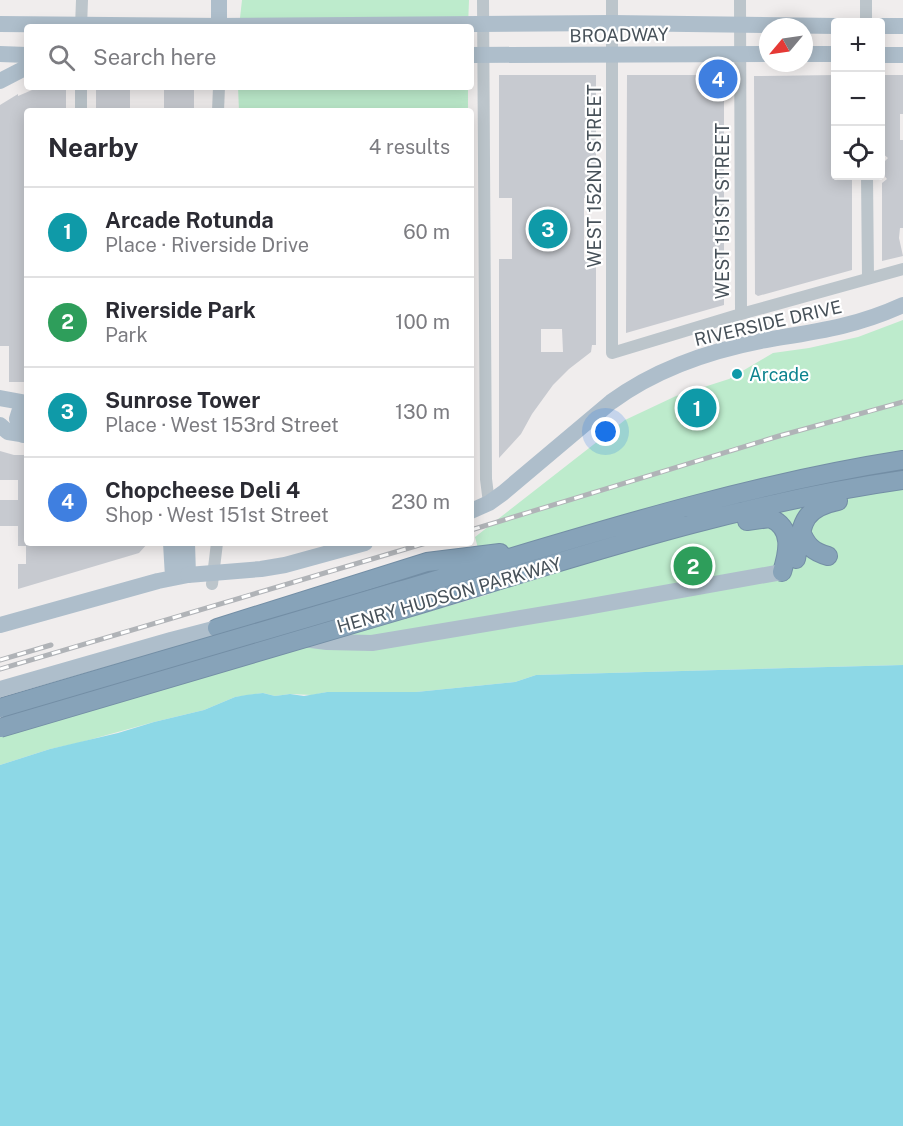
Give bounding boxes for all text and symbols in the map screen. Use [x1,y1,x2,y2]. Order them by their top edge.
north arrow [759,18,813,72]
map controls [831,18,885,180]
button: + [831,18,885,72]
search box [24,24,474,90]
street label: BROADWAY [569,24,669,46]
icon: search [45,41,78,74]
text: Search here [93,44,217,70]
pin: 4 [698,56,738,101]
button: − [831,72,885,126]
street label: WEST 152ND STREET [584,84,605,268]
street label: WEST 151ST STREET [712,123,733,299]
button: locate [831,126,885,180]
text: Nearby [48,132,138,163]
text: 4 results [369,135,450,159]
pin: 3 [528,206,568,252]
text: Arcade Rotunda [105,207,274,233]
text: 1 [63,220,72,244]
text: 60 m [403,220,450,244]
text: Place · Riverside Drive [105,233,309,257]
street label: RIVERSIDE DRIVE [692,296,844,350]
text: Riverside Park [105,297,256,323]
text: 2 [61,310,74,334]
text: 100 m [395,310,450,334]
text: Park [105,323,148,347]
place label: Arcade [749,364,809,385]
marker: Arcade [730,367,744,381]
pin: 1 [678,386,716,430]
text: Sunrose Tower [105,387,260,413]
text: 3 [61,400,74,424]
text: 130 m [395,400,450,424]
text: Place · West 153rd Street [105,413,339,437]
your location [591,417,620,446]
text: Chopcheese Deli 4 [105,477,300,503]
text: 4 [61,490,74,514]
text: 230 m [391,490,450,514]
text: Shop · West 151st Street [105,503,329,527]
pin: 2 [674,544,712,588]
street label: HENRY HUDSON PARKWAY [334,553,564,637]

